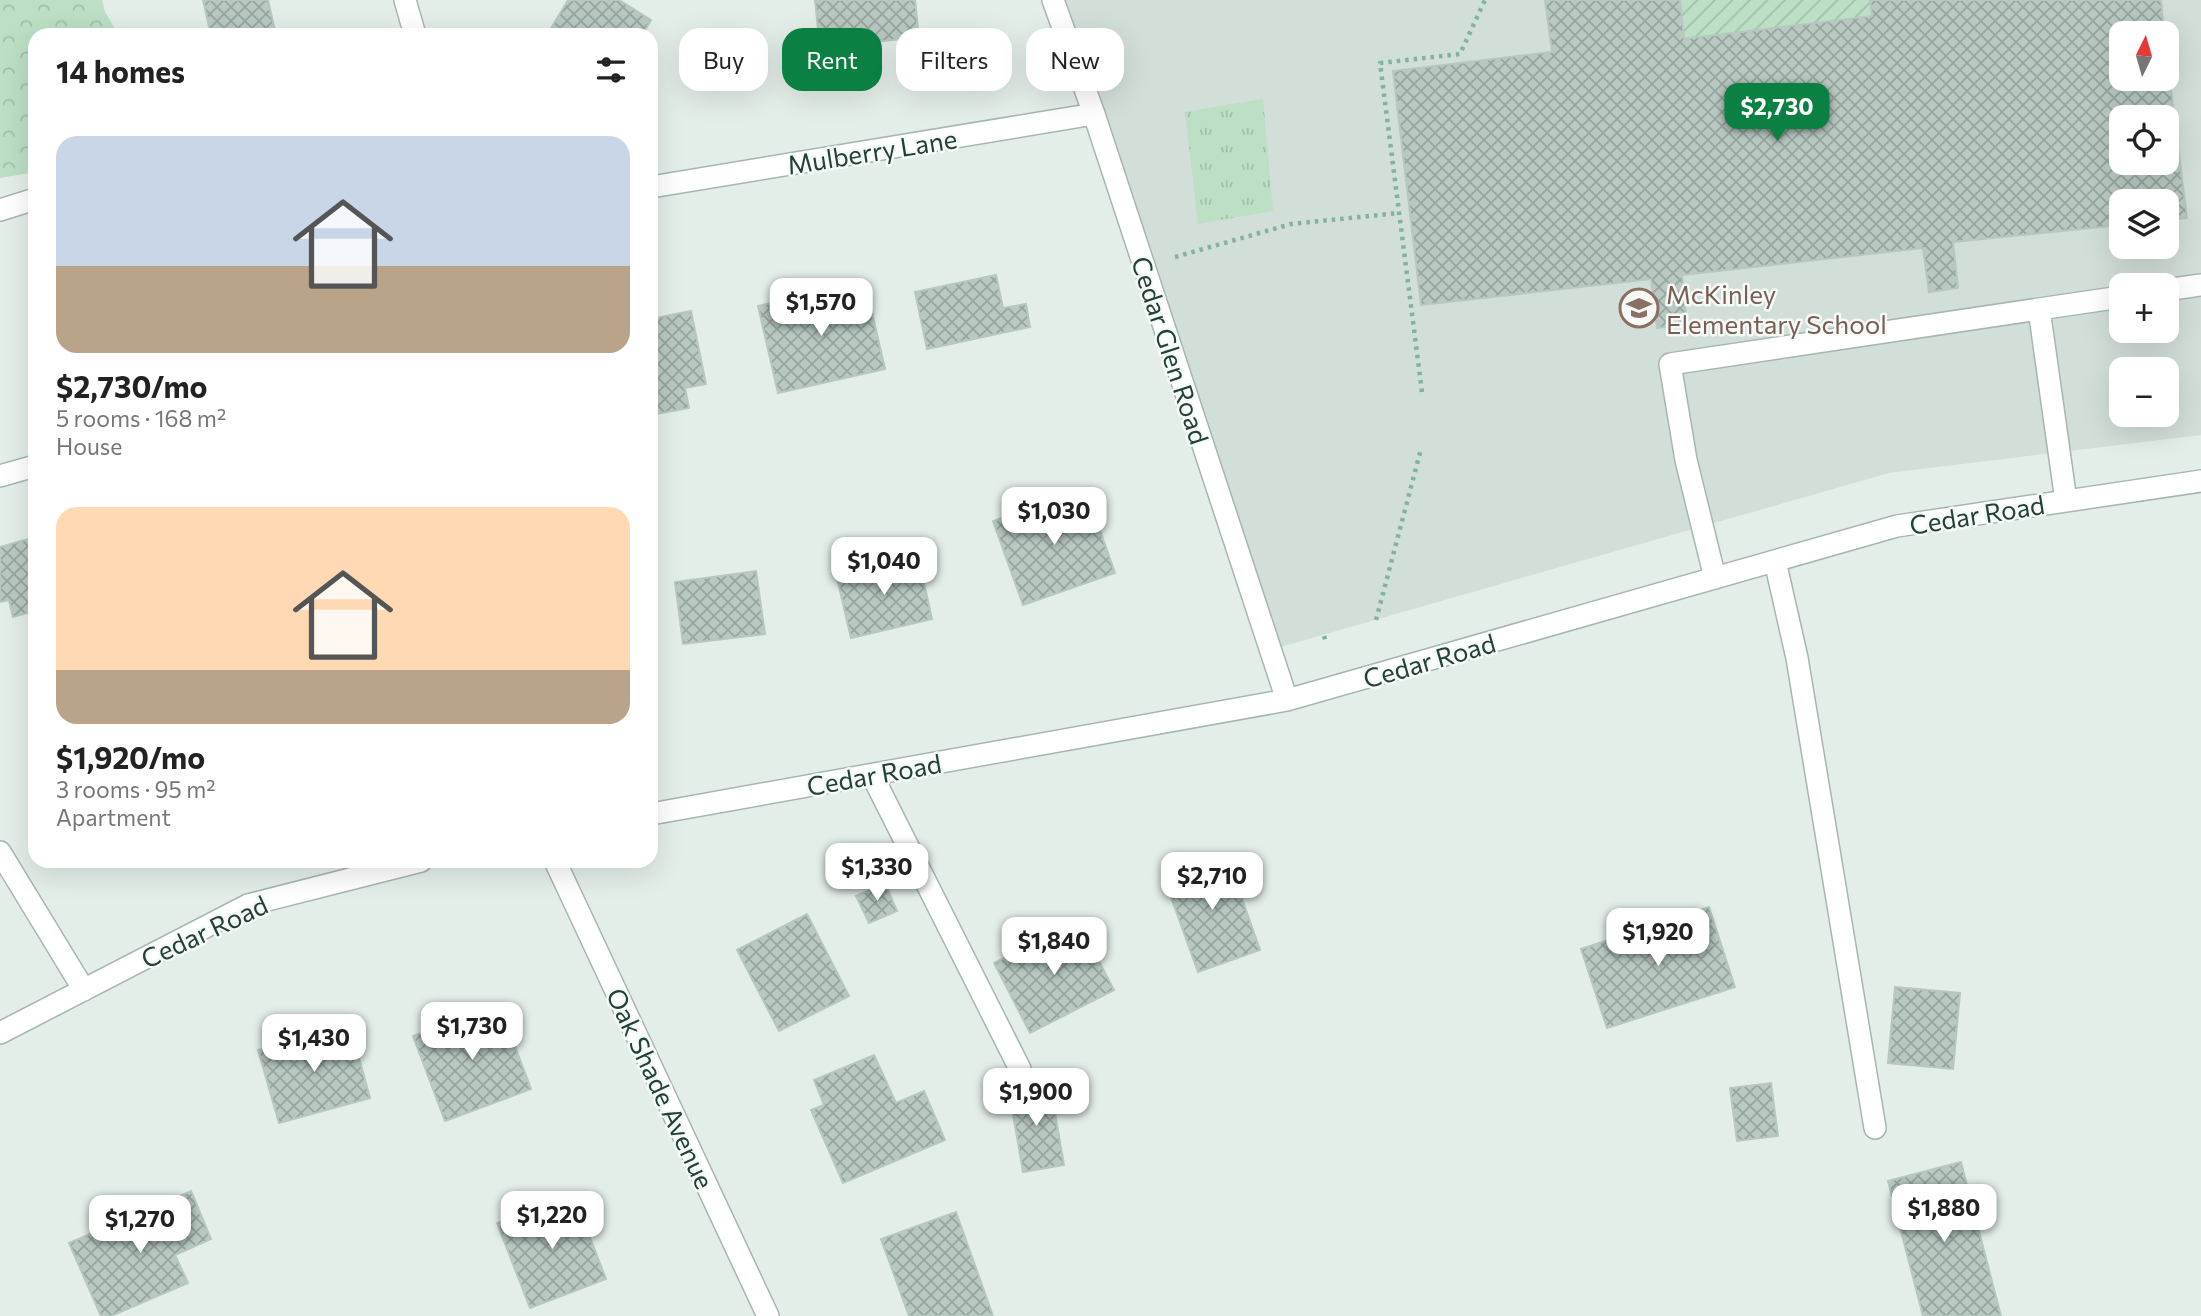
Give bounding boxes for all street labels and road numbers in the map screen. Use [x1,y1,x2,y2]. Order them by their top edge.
street label: Mulberry Lane [785,122,959,180]
street label: Cedar Glen Road [1126,252,1216,448]
street label: Cedar Road [1907,488,2047,540]
street label: Cedar Road [1359,626,1499,694]
street label: Cedar Road [804,747,944,801]
street label: Cedar Road [136,888,272,974]
street label: Oak Shade Avenue [601,983,721,1193]

